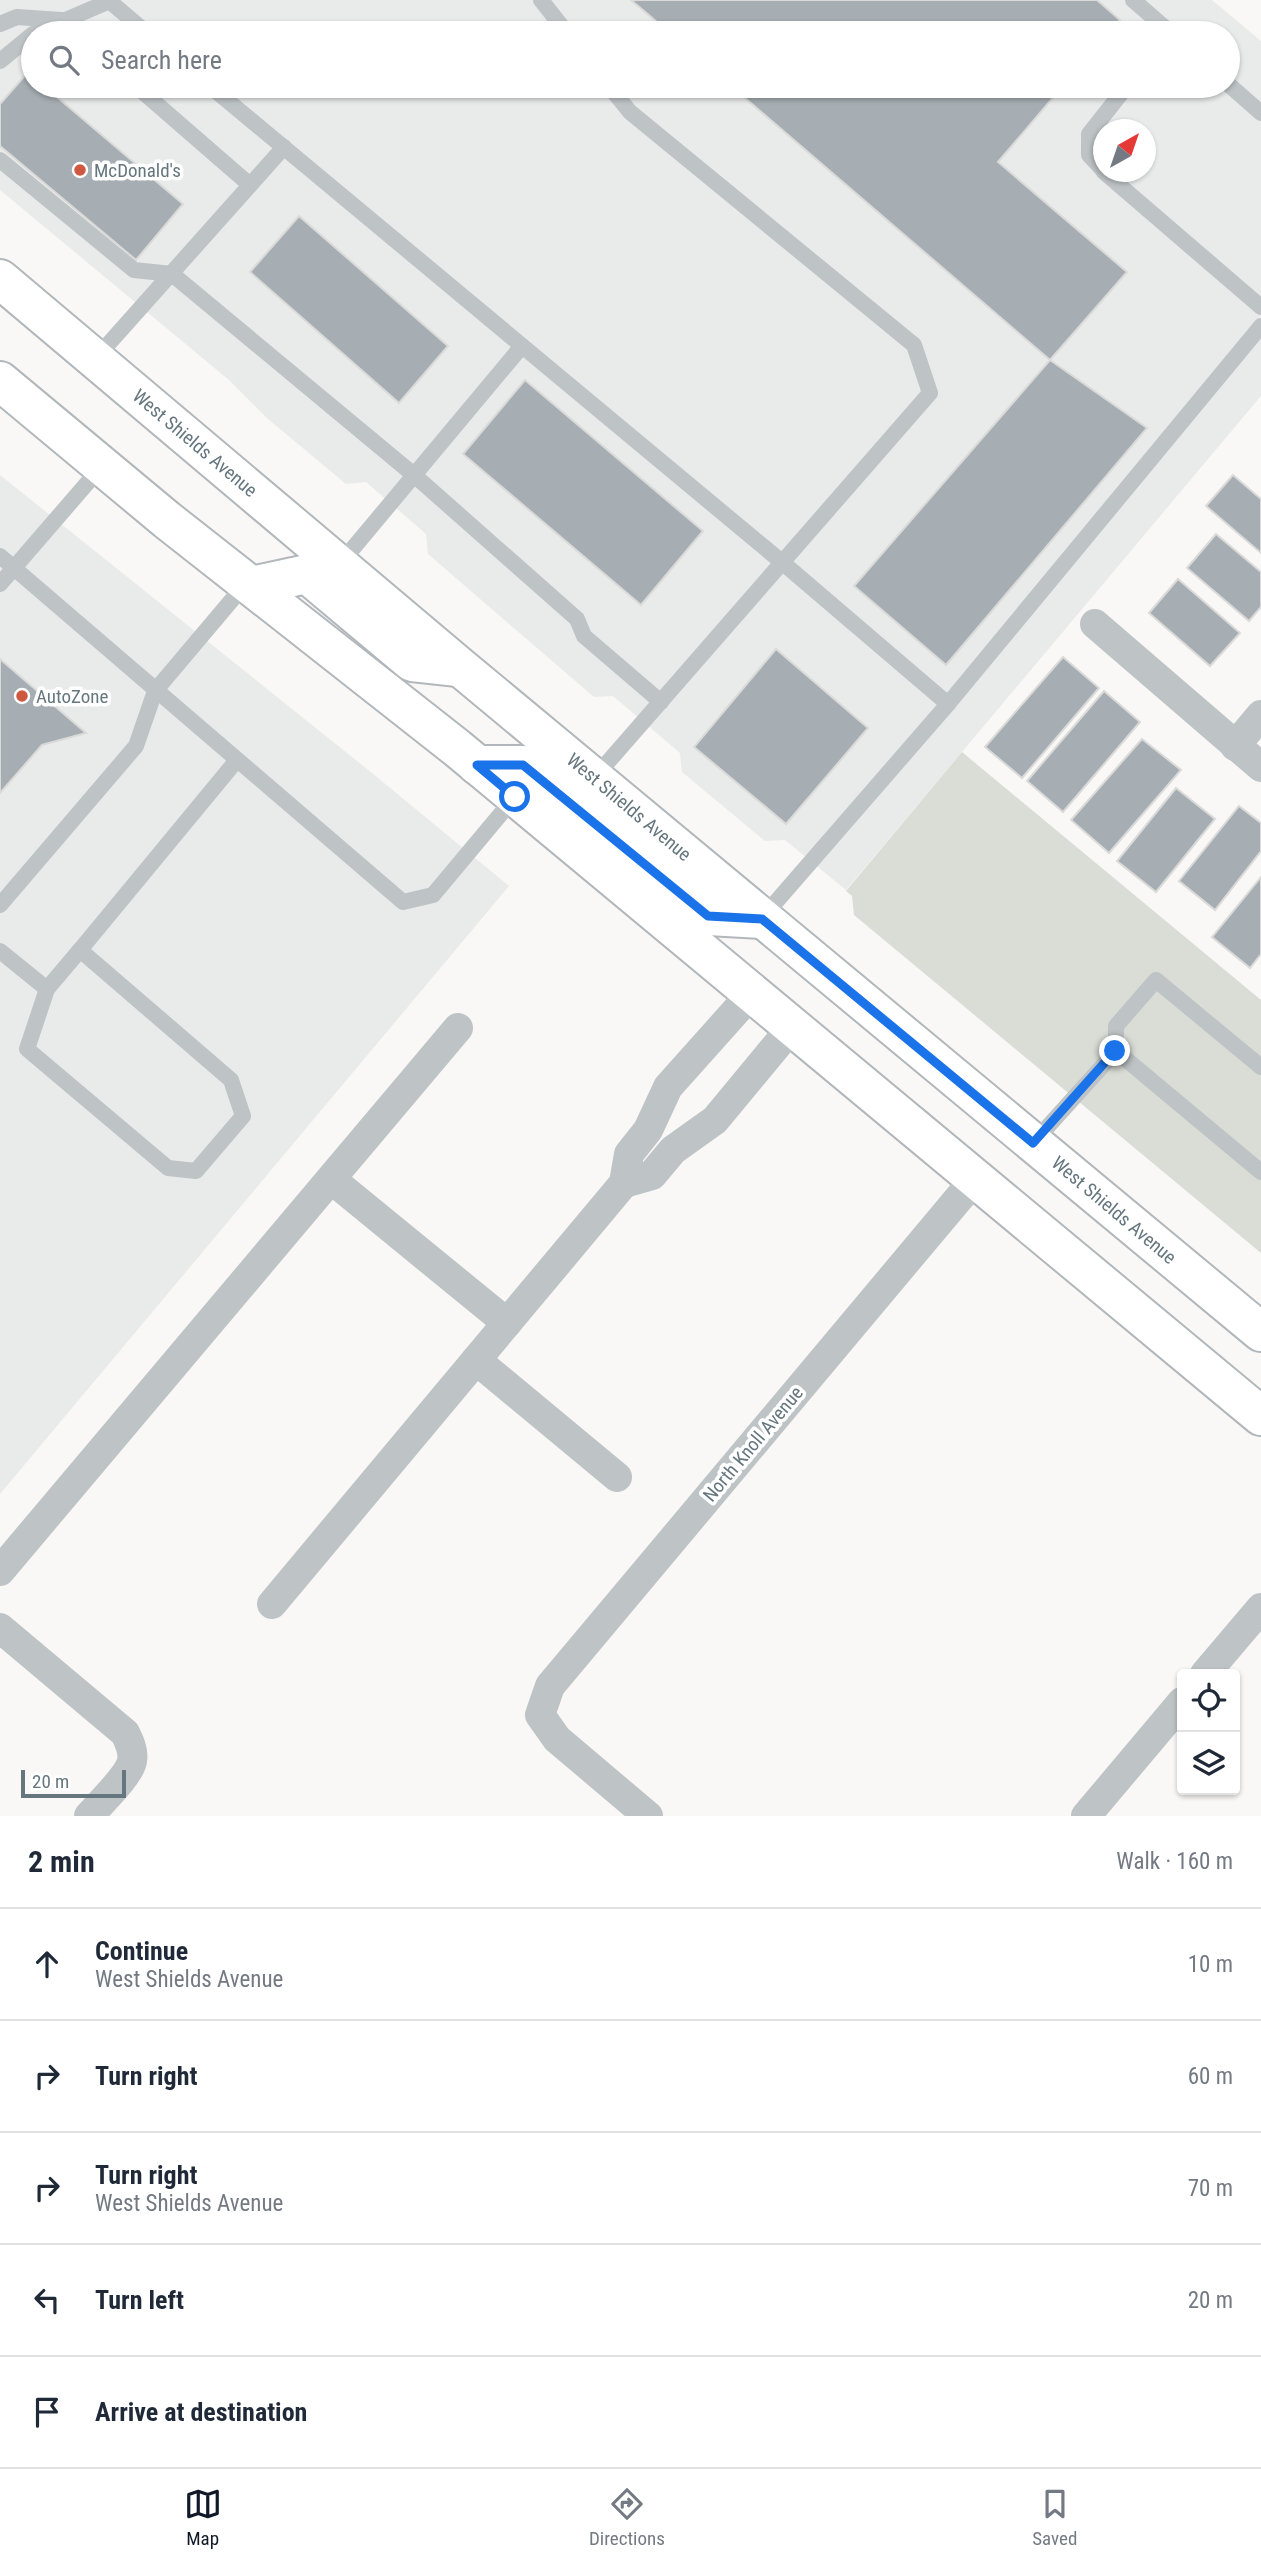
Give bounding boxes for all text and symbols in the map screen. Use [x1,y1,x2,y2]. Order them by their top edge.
search box [21,21,1240,98]
icon: search [45,41,83,79]
text: Search here [101,45,222,75]
north arrow [1093,119,1156,182]
place label: McDonald's [94,159,181,182]
marker: McDonald's [72,162,88,178]
street label: West Shields Avenue [128,384,262,502]
place label: AutoZone [36,685,108,708]
marker: AutoZone [14,688,30,704]
street label: West Shields Avenue [562,748,696,866]
route start [499,781,530,812]
route end [1099,1035,1130,1066]
street label: West Shields Avenue [1047,1151,1181,1269]
street label: North Knoll Avenue [698,1382,808,1506]
map controls [1177,1669,1240,1795]
button: locate [1177,1669,1240,1732]
button: layers [1177,1732,1240,1795]
scale bar [21,1767,126,1799]
text: 20 m [32,1770,69,1793]
text: 2 min [28,1844,95,1879]
text: Walk · 160 m [1116,1848,1233,1875]
text: Continue [95,1936,188,1966]
icon: ahead [28,1945,66,1983]
text: 10 m [1188,1951,1233,1978]
text: West Shields Avenue [95,1966,283,1993]
icon: right [28,2057,66,2095]
text: Turn right [95,2061,197,2091]
text: 60 m [1188,2063,1233,2090]
text: Turn right [95,2160,197,2190]
icon: right [28,2169,66,2207]
text: 70 m [1188,2175,1233,2202]
text: West Shields Avenue [95,2190,283,2217]
icon: left [28,2281,66,2319]
text: Turn left [95,2285,184,2315]
text: 20 m [1188,2287,1233,2314]
icon: arrive [28,2393,66,2431]
text: Arrive at destination [95,2397,307,2427]
tab: Map [184,2485,222,2550]
tab: Directions [589,2485,665,2550]
tab: Saved [1032,2485,1077,2550]

